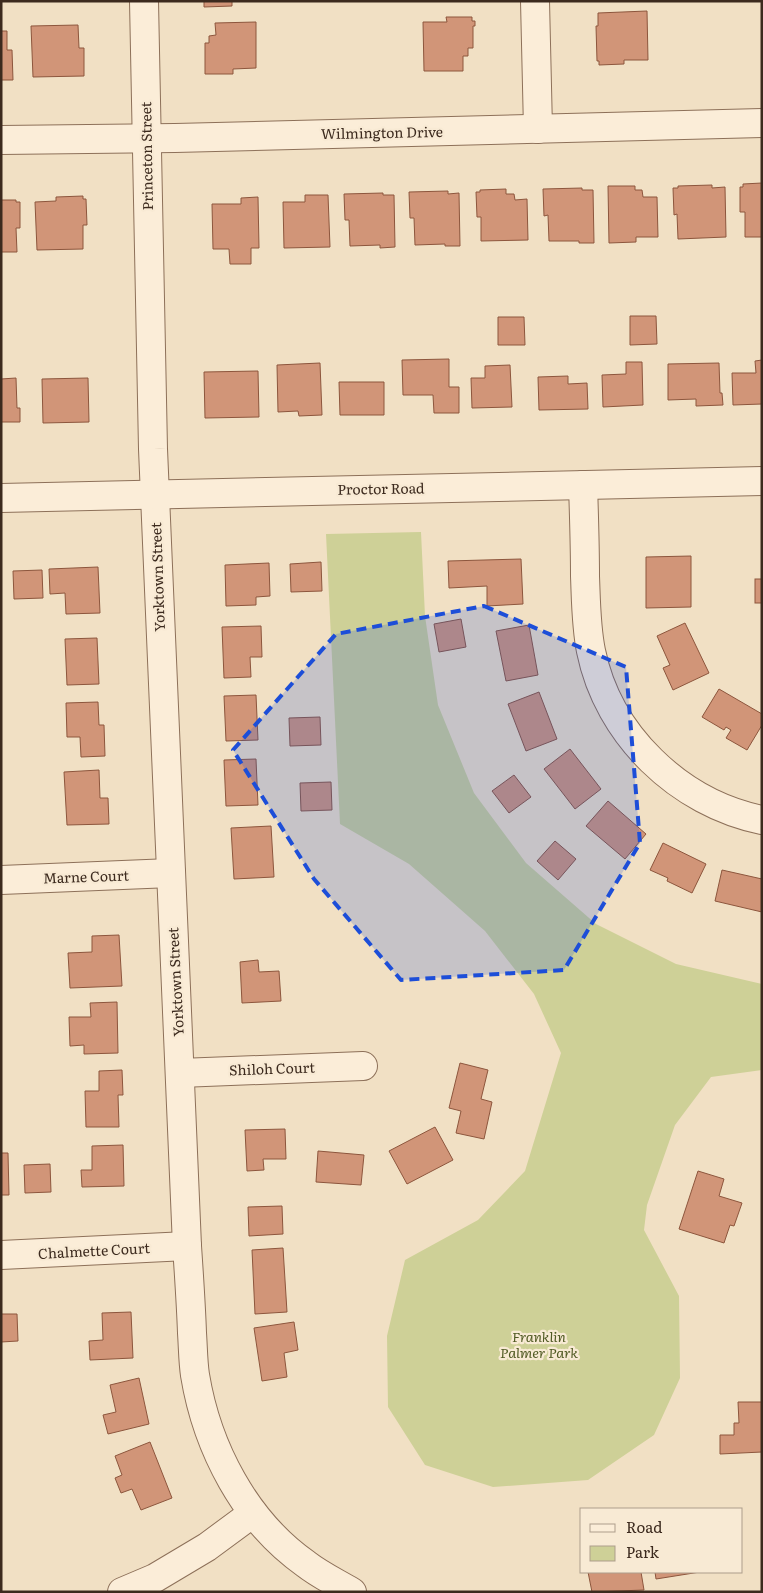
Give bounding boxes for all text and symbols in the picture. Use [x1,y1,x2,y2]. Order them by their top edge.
street label: Princeton Street [135,101,157,211]
street label: Wilmington Drive [321,121,443,143]
street label: Proctor Road [337,477,425,499]
street label: Yorktown Street [145,522,169,632]
street label: Marne Court [43,864,130,887]
street label: Yorktown Street [162,927,188,1037]
street label: Shiloh Court [229,1056,316,1079]
street label: Chalmette Court [37,1237,151,1263]
park label: Franklin Palmer Park [500,1326,578,1362]
legend [580,1508,743,1573]
text: Road [626,1515,662,1538]
text: Park [626,1540,660,1563]

